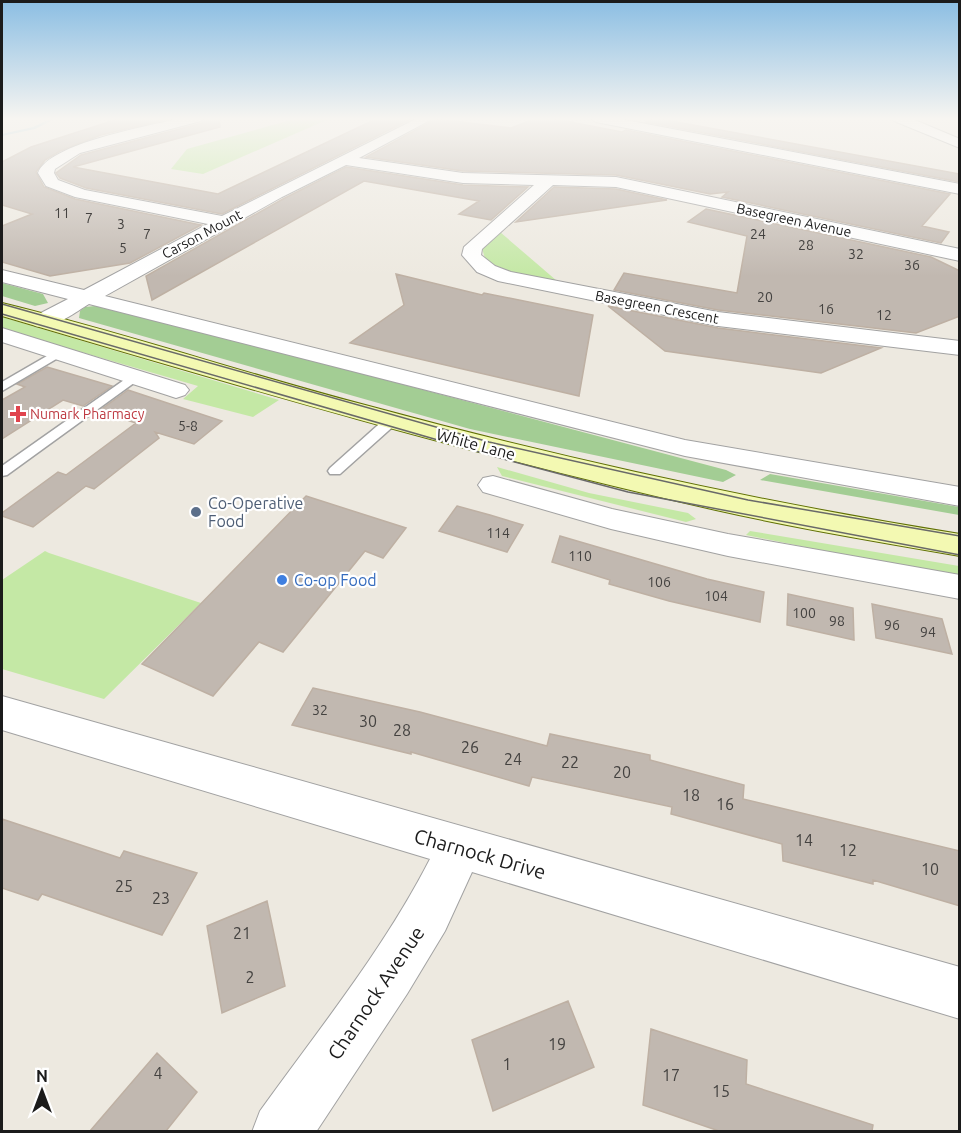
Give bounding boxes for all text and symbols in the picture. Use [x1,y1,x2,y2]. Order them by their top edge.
street label: Basegreen Avenue [735,200,853,240]
house number: 11 [54,205,70,221]
street label: Carson Mount [159,206,245,262]
house number: 7 [85,210,93,226]
house number: 3 [117,216,125,232]
house number: 7 [143,226,151,242]
house number: 24 [750,226,766,242]
house number: 28 [798,237,814,253]
house number: 5 [119,240,127,256]
house number: 32 [848,246,864,262]
house number: 36 [904,257,920,273]
street label: Basegreen Crescent [594,287,720,327]
house number: 20 [757,289,773,305]
house number: 16 [818,301,834,317]
house number: 12 [876,307,892,323]
place label: Numark Pharmacy [30,406,145,422]
marker: Numark Pharmacy [11,407,25,421]
house number: 5-8 [178,418,198,434]
street label: White Lane [435,425,517,463]
place label: Co-Operative Food [208,494,303,530]
marker: Co-Operative Food [189,505,203,519]
house number: 114 [486,525,510,541]
house number: 110 [568,548,592,564]
place label: Co-op Food [294,571,377,589]
marker: Co-op Food [275,573,289,587]
house number: 106 [647,574,671,590]
house number: 104 [704,588,728,604]
house number: 100 [792,605,816,621]
house number: 98 [829,613,845,629]
house number: 96 [884,617,900,633]
house number: 94 [920,624,936,640]
house number: 32 [312,702,328,718]
house number: 30 [359,712,377,730]
house number: 28 [393,721,411,739]
house number: 26 [461,738,479,756]
house number: 24 [504,750,522,768]
house number: 22 [561,753,579,771]
house number: 20 [613,763,631,781]
house number: 18 [682,786,700,804]
house number: 16 [716,795,734,813]
street label: Charnock Drive [412,824,549,883]
house number: 14 [795,831,813,849]
house number: 12 [839,841,857,859]
house number: 10 [921,860,939,878]
house number: 25 [115,877,133,895]
house number: 23 [152,889,170,907]
street label: Charnock Avenue [322,922,429,1064]
house number: 21 [233,924,251,942]
house number: 2 [245,968,255,986]
house number: 19 [548,1035,566,1053]
house number: 1 [502,1055,512,1073]
north arrow [12,1061,72,1121]
house number: 4 [153,1064,163,1082]
house number: 17 [662,1066,680,1084]
text: N [36,1067,48,1085]
house number: 15 [712,1082,730,1100]

